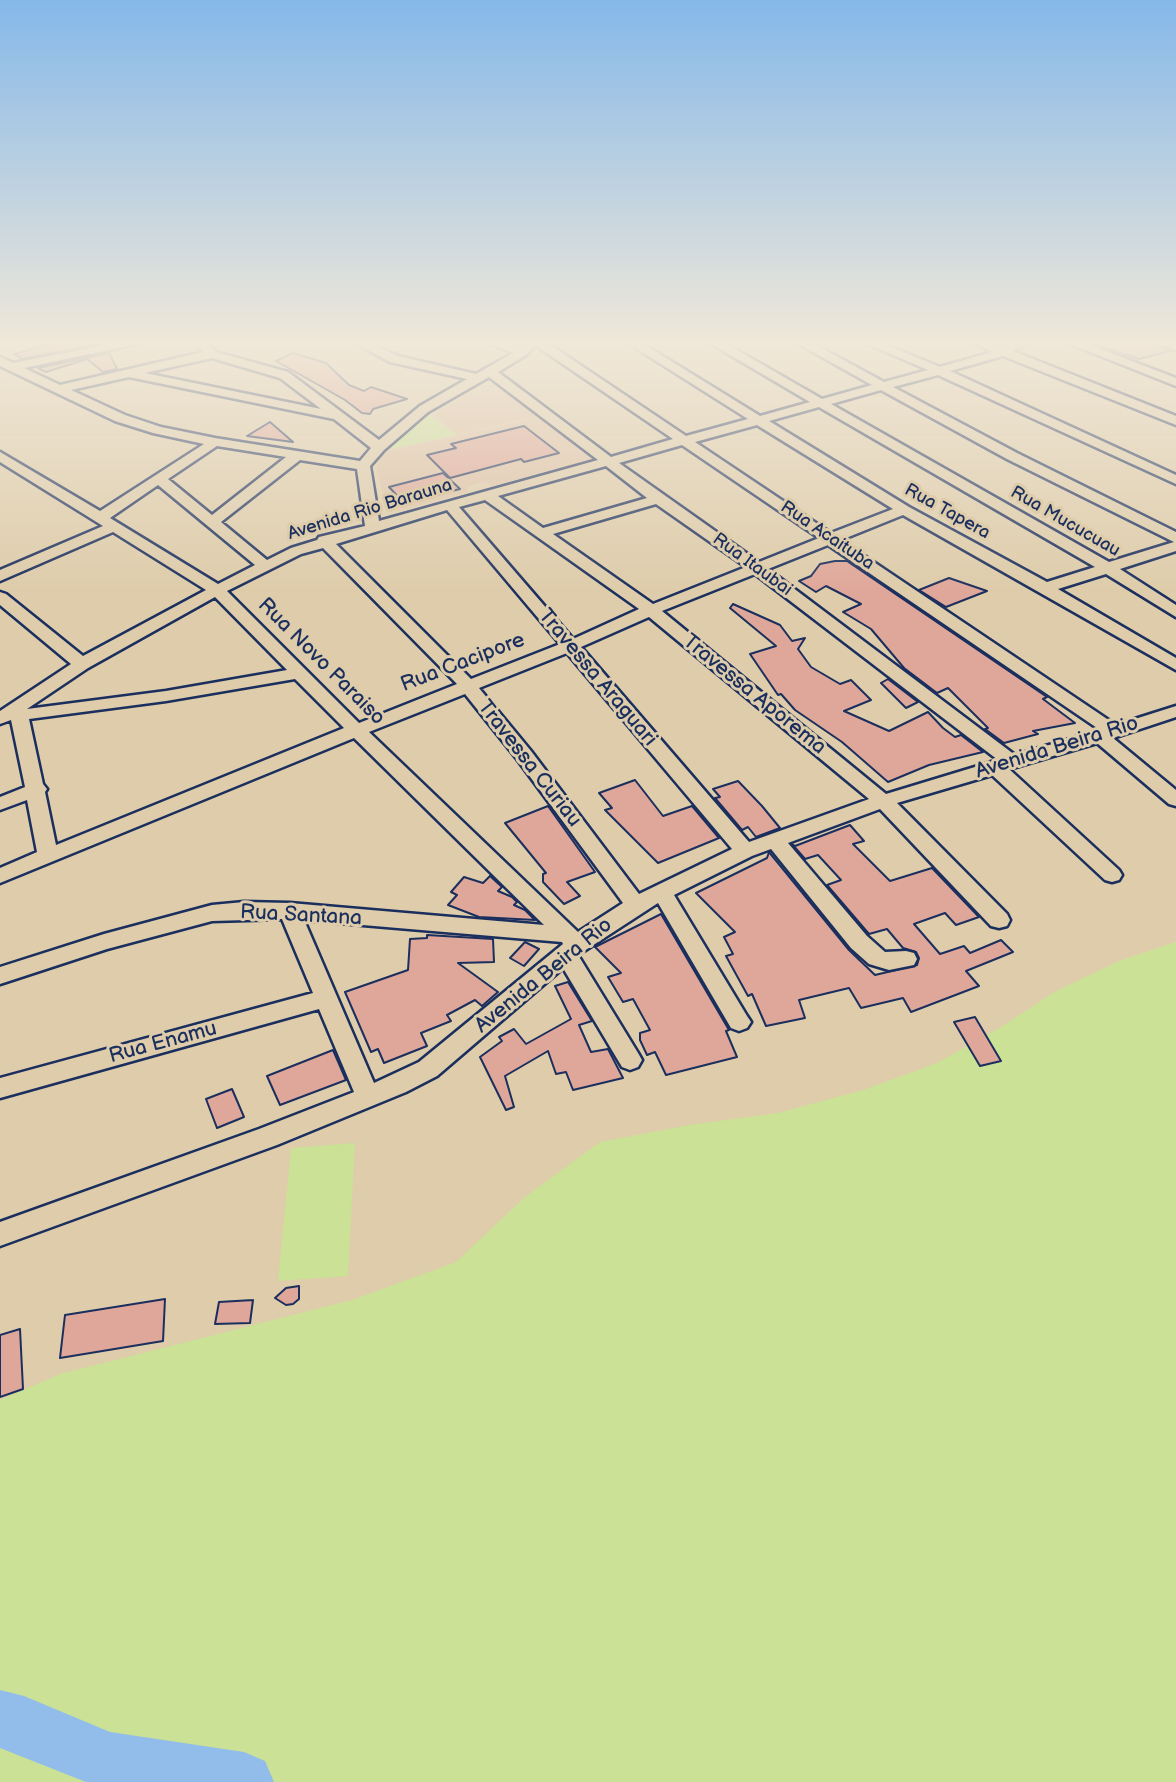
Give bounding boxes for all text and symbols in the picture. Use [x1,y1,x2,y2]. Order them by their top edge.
street label: Avenida Rio Barauna [285,475,455,545]
street label: Rua Tapera [900,480,994,544]
street label: Rua Mucucuau [1006,482,1124,562]
street label: Rua Acaituba [776,497,878,575]
street label: Rua Itaubai [708,529,796,601]
street label: Rua Novo Paraiso [252,593,390,731]
street label: Travessa Araguari [532,604,662,752]
street label: Rua Cacipore [397,628,529,698]
street label: Travessa Aporema [677,629,831,761]
street label: Travessa Curiau [472,696,586,832]
street label: Avenida Beira Rio [972,711,1142,785]
street label: Rua Santana [239,900,363,932]
street label: Avenida Beira Rio [470,913,618,1039]
street label: Rua Enamu [106,1017,220,1069]

